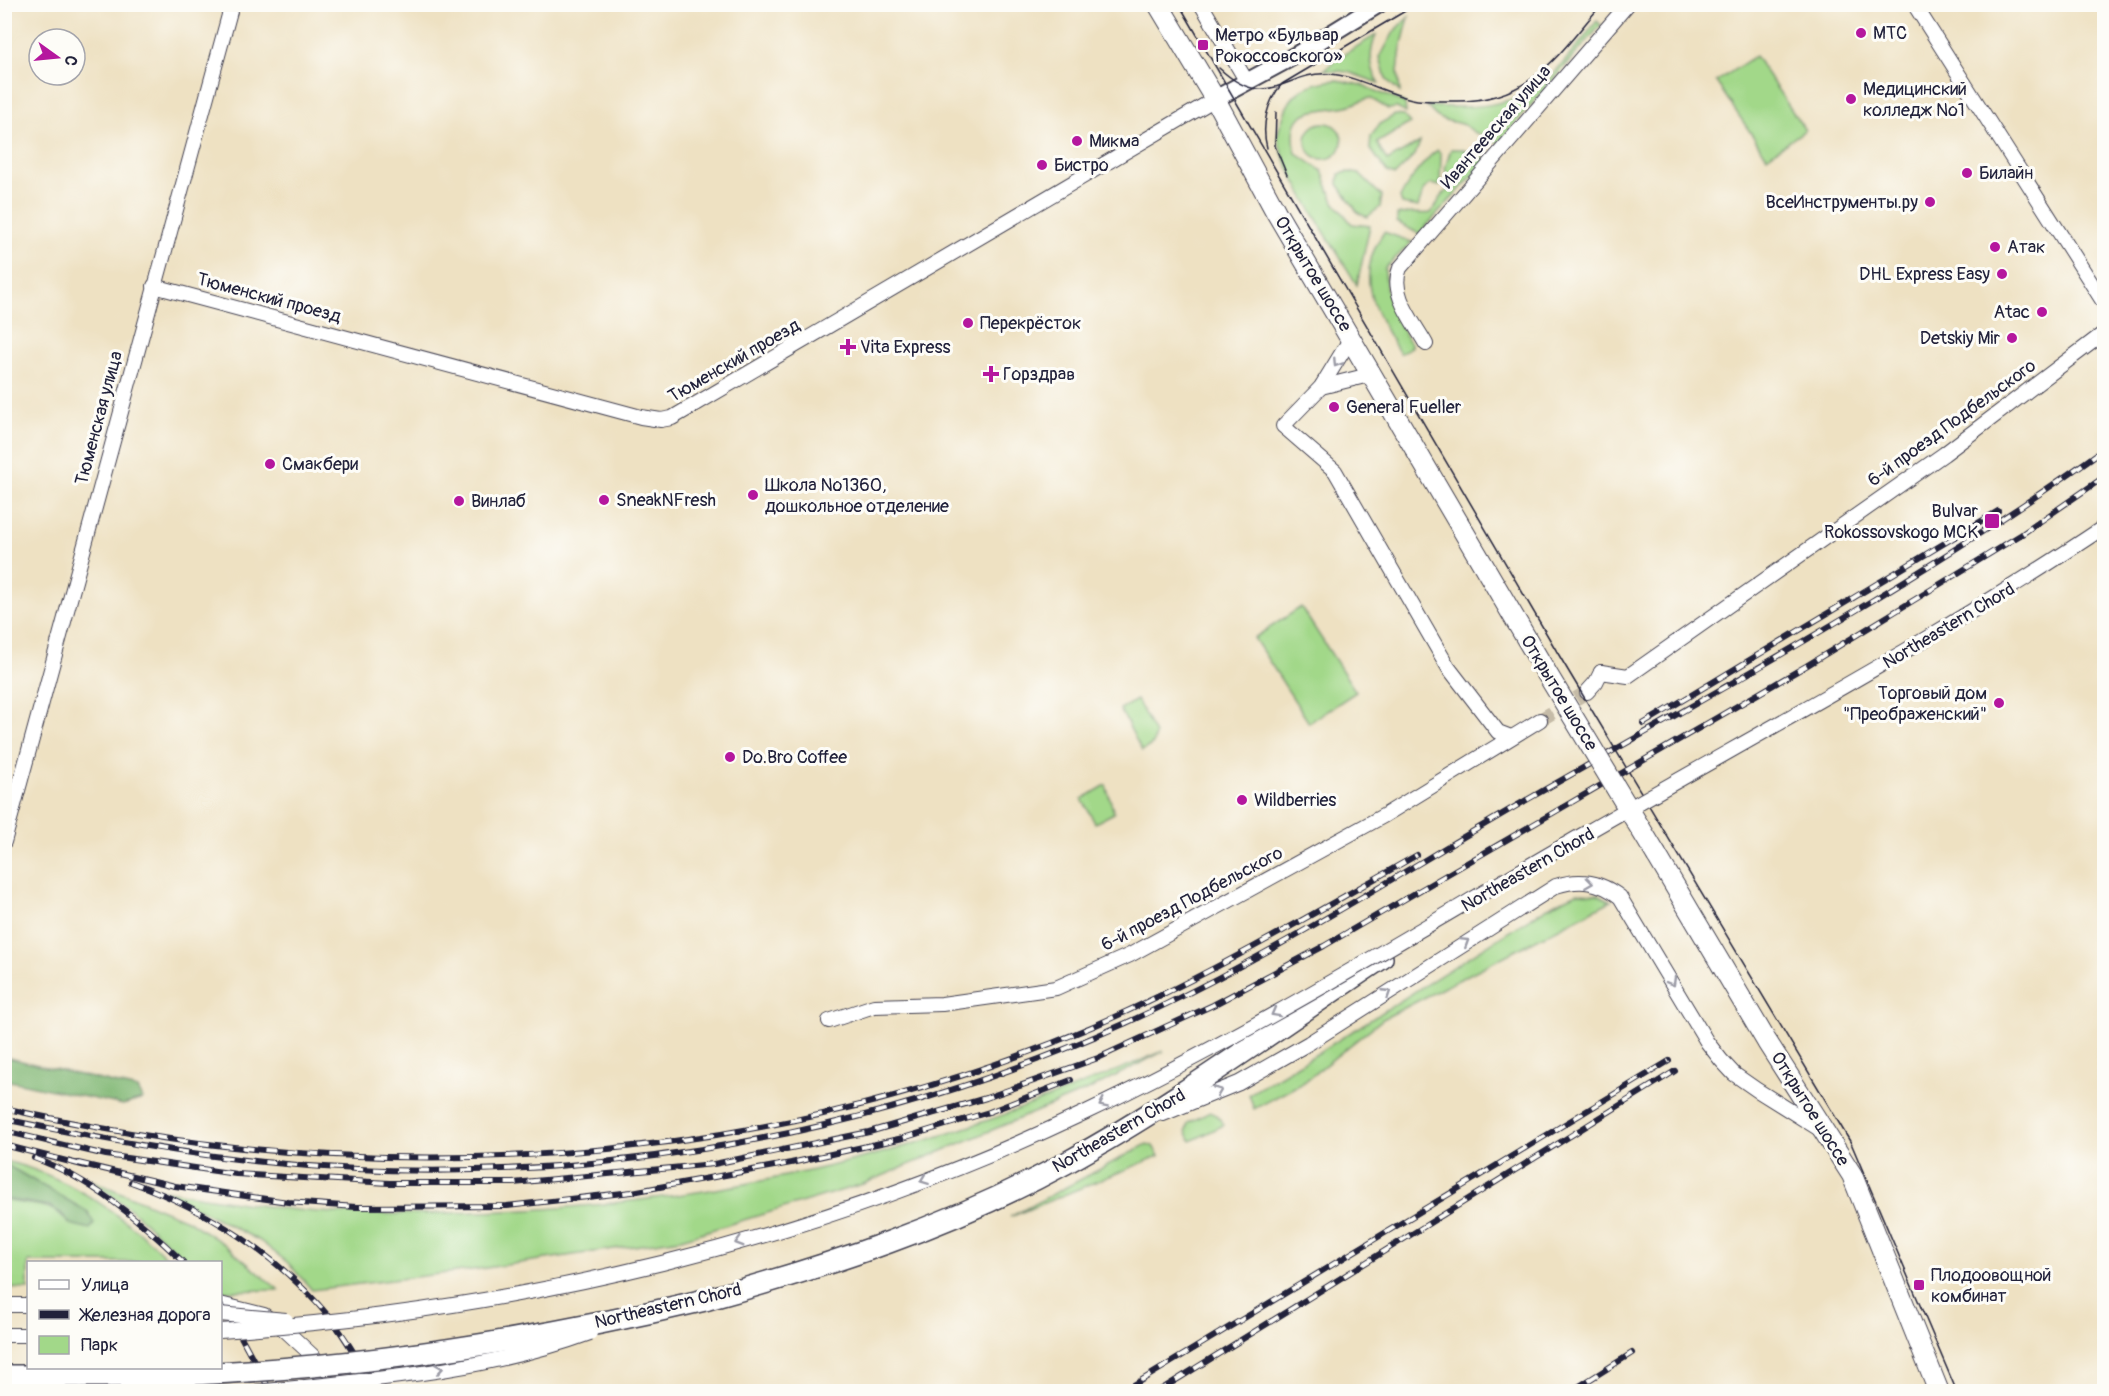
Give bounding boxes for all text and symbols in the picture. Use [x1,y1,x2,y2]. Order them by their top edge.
place label: МТС [1873,22,1907,45]
place label: Метро «Бульвар Рокоссовского» [1215,24,1342,68]
marker: МТС [1854,26,1868,40]
north arrow [27,27,87,87]
marker: Метро «Бульвар Рокоссовского» [1196,38,1210,52]
text: С [60,53,81,68]
street label: Ивантеевская улица [1436,60,1556,194]
place label: Медицинский колледж №1 [1863,78,1967,122]
marker: Медицинский колледж №1 [1844,92,1858,106]
place label: Микма [1089,130,1140,153]
marker: Микма [1070,134,1084,148]
place label: Бистро [1054,154,1109,177]
marker: Бистро [1035,158,1049,172]
place label: Билайн [1979,162,2033,185]
marker: Билайн [1960,166,1974,180]
place label: ВсеИнструменты.ру [1766,191,1918,214]
marker: ВсеИнструменты.ру [1923,195,1937,209]
street label: Открытое шоссе [1269,212,1357,336]
place label: Атак [2007,236,2045,259]
marker: Атак [1988,240,2002,254]
place label: DHL Express Easy [1859,263,1990,286]
marker: DHL Express Easy [1995,267,2009,281]
street label: Тюменский проезд [194,268,344,328]
place label: Atac [1994,301,2030,324]
marker: Atac [2035,305,2049,319]
place label: Перекрёсток [980,312,1081,335]
street label: Тюменский проезд [664,314,804,408]
marker: Перекрёсток [961,316,975,330]
place label: Detskiy Mir [1920,327,2001,350]
marker: Detskiy Mir [2005,331,2019,345]
place label: Vita Express [860,336,951,359]
marker: Vita Express [841,340,855,354]
street label: Тюменская улица [70,349,128,487]
street label: 6-й проезд Подбельского [1863,354,2041,492]
one-way arrow [1333,356,1344,367]
place label: Горздрав [1003,363,1075,386]
marker: Горздрав [984,367,998,381]
place label: General Fueller [1346,396,1462,419]
marker: General Fueller [1327,400,1341,414]
place label: Смакбери [282,453,358,476]
marker: Смакбери [263,457,277,471]
place label: Школа №1360, дошкольное отделение [765,474,949,518]
marker: Школа №1360, дошкольное отделение [746,488,760,502]
place label: SneakNFresh [616,489,716,512]
place label: Винлаб [471,490,526,513]
marker: SneakNFresh [597,493,611,507]
marker: Винлаб [452,494,466,508]
place label: Bulvar Rokossovskogo MCK [1824,500,1979,544]
marker: Bulvar Rokossovskogo MCK [1983,512,2001,530]
street label: Northeastern Chord [1879,578,2019,674]
street label: Открытое шоссе [1515,631,1603,755]
place label: Торговый дом "Преображенский" [1843,682,1987,726]
marker: Торговый дом "Преображенский" [1992,696,2006,710]
place label: Do.Bro Coffee [742,746,847,769]
marker: Do.Bro Coffee [723,750,737,764]
place label: Wildberries [1254,789,1336,812]
marker: Wildberries [1235,793,1249,807]
street label: Northeastern Chord [1457,823,1599,917]
street label: 6-й проезд Подбельского [1097,841,1287,957]
one-way arrow [1585,876,1594,888]
one-way arrow [1459,938,1469,950]
one-way arrow [1665,975,1677,986]
one-way arrow [1380,989,1391,1000]
one-way arrow [1271,1006,1282,1017]
street label: Открытое шоссе [1766,1047,1854,1171]
street label: Northeastern Chord [1048,1084,1190,1178]
one-way arrow [1212,1086,1223,1098]
one-way arrow [1098,1096,1109,1108]
one-way arrow [919,1173,929,1186]
one-way arrow [734,1235,745,1247]
legend [27,1261,222,1369]
place label: Плодоовощной комбинат [1931,1264,2051,1308]
text: Улица [81,1274,129,1297]
street label: Northeastern Chord [592,1278,744,1334]
marker: Плодоовощной комбинат [1912,1278,1926,1292]
text: Железная дорога [78,1304,211,1327]
text: Парк [81,1334,118,1357]
one-way arrow [434,1364,444,1376]

